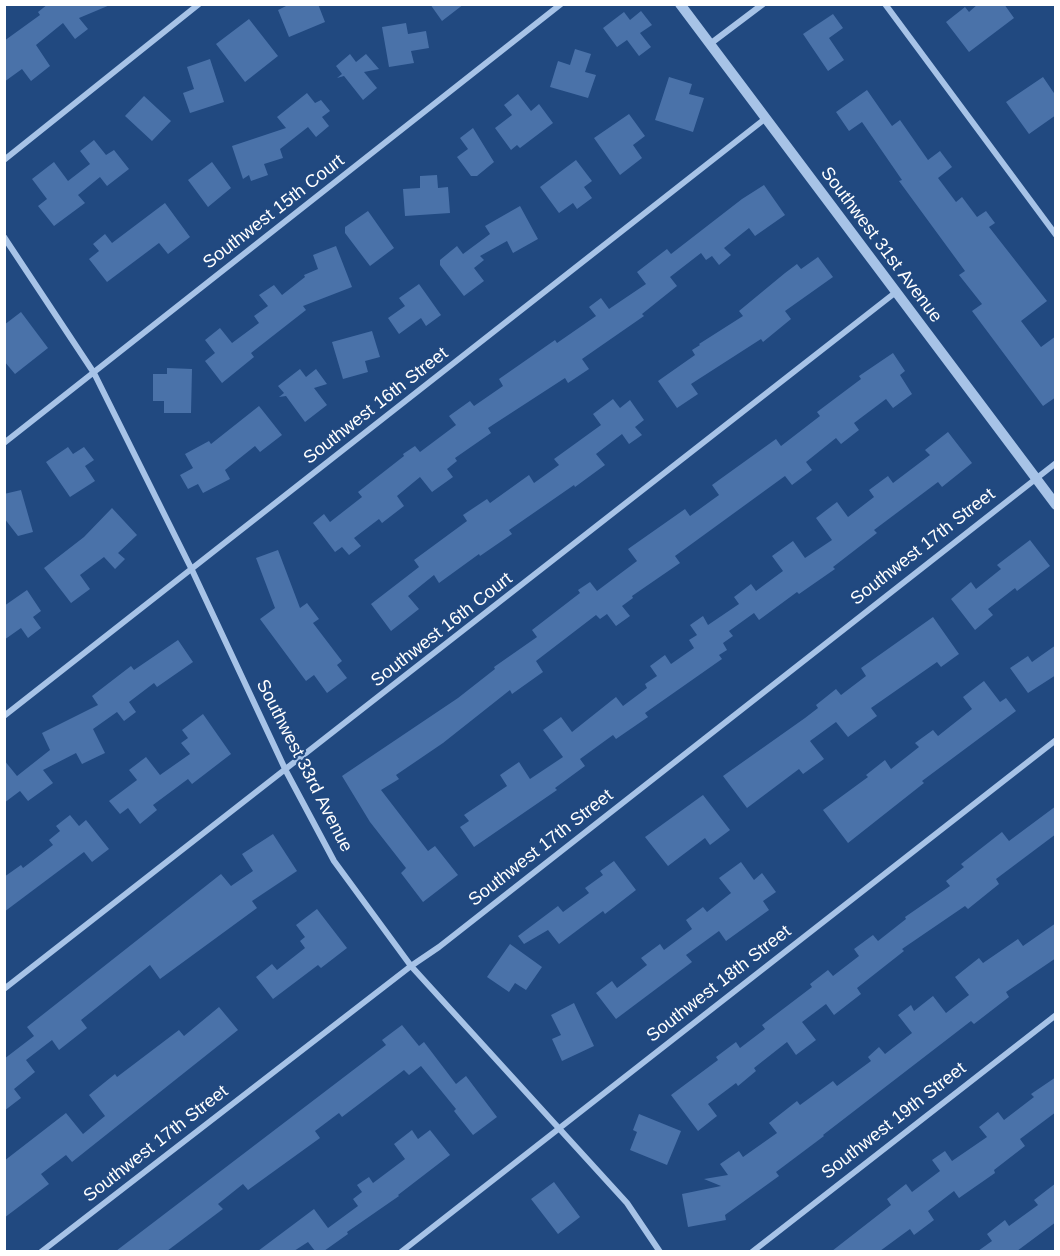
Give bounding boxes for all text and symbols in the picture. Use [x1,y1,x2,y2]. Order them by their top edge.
street label: Southwest 15th Court [199,150,349,274]
street label: Southwest 31st Avenue [816,163,946,327]
street label: Southwest 16th Street [300,343,452,469]
street label: Southwest 17th Street [847,484,999,610]
street label: Southwest 16th Court [367,568,517,692]
street label: Southwest 33rd Avenue [251,676,357,856]
street label: Southwest 17th Street [465,785,617,911]
street label: Southwest 18th Street [643,921,795,1047]
street label: Southwest 19th Street [818,1058,970,1184]
street label: Southwest 17th Street [80,1081,232,1207]

